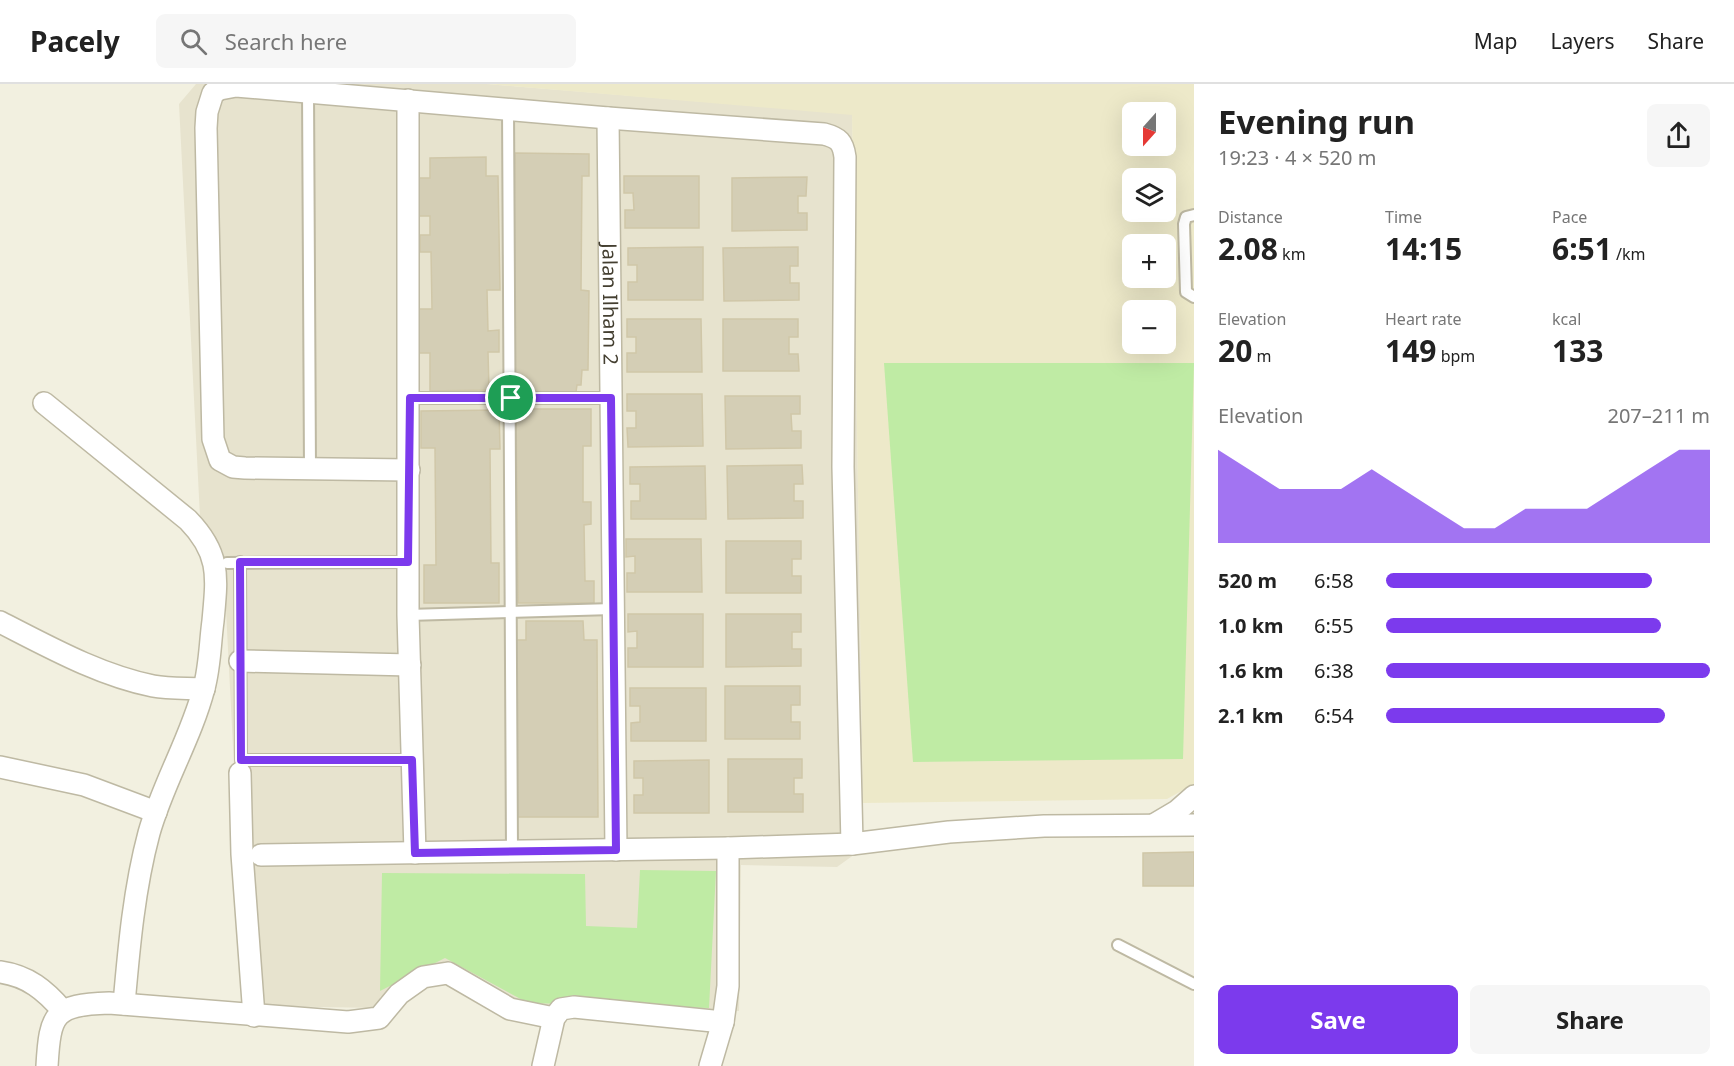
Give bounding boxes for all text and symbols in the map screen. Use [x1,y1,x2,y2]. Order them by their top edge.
search box [156,14,576,68]
text: Pacely [30,22,120,60]
icon: search [177,25,210,58]
text: Search here [225,26,347,56]
text: Map [1474,27,1518,55]
text: Layers [1551,27,1615,55]
text: Share [1648,27,1704,55]
text: Evening run [1218,99,1415,144]
north arrow [1122,102,1176,156]
map controls [1122,102,1176,354]
button: share [1647,104,1710,167]
text: 19:23 · 4 × 520 m [1218,144,1376,171]
button: layers [1122,168,1176,222]
text: Distance [1218,206,1283,228]
text: Time [1385,206,1422,228]
text: Pace [1552,206,1587,228]
text: 2.08 [1218,228,1278,269]
text: 14:15 [1385,228,1462,269]
text: 6:51 [1552,228,1612,269]
button: + [1122,234,1176,288]
street label: Jalan Ilham 2 [596,241,625,365]
text: km [1278,243,1306,265]
text: /km [1612,243,1646,265]
button: − [1122,300,1176,354]
text: Elevation [1218,308,1286,330]
text: Heart rate [1385,308,1461,330]
text: kcal [1552,308,1581,330]
text: 20 [1218,330,1252,371]
text: 149 [1385,330,1436,371]
text: 133 [1552,330,1603,371]
text: m [1252,345,1271,367]
text: bpm [1436,345,1475,367]
pin [485,372,536,423]
icon: arrive [494,381,527,414]
text: Elevation [1218,402,1303,429]
text: 207–211 m [1607,402,1710,429]
text: 520 m [1218,567,1277,594]
text: 6:58 [1314,567,1354,594]
text: 1.0 km [1218,612,1284,639]
text: 6:55 [1314,612,1354,639]
text: 1.6 km [1218,657,1284,684]
text: 6:38 [1314,657,1354,684]
text: 2.1 km [1218,702,1284,729]
text: 6:54 [1314,702,1354,729]
button: Save [1218,985,1458,1054]
button: Share [1470,985,1710,1054]

